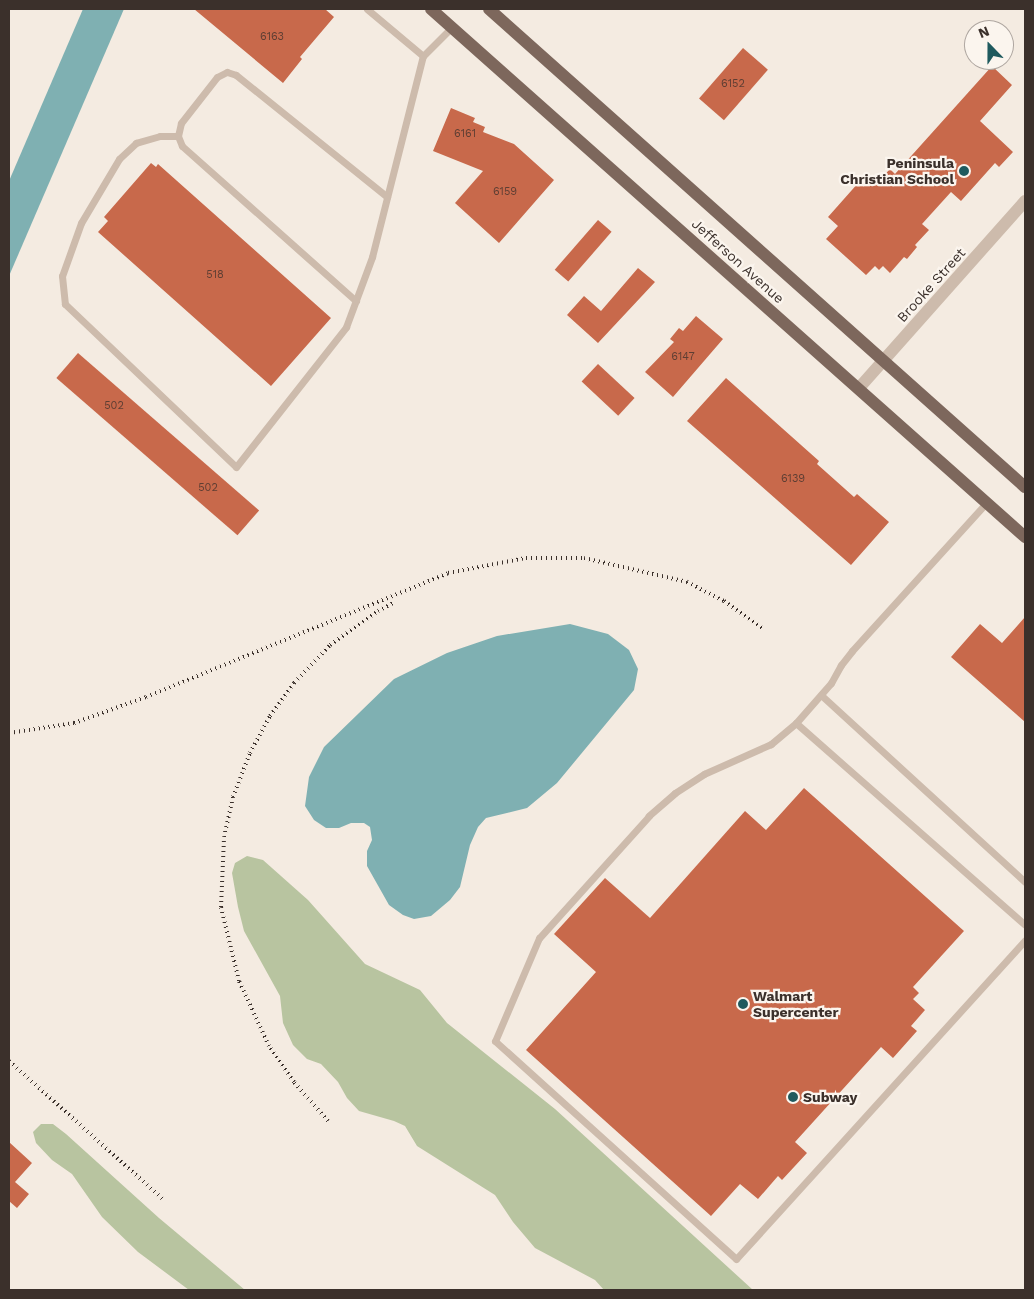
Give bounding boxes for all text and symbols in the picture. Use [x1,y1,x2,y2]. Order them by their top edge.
north arrow [964,20,1014,70]
text: N [976,23,992,41]
house number: 6163 [260,30,284,44]
house number: 6152 [721,77,745,91]
house number: 6161 [454,127,476,141]
place label: Peninsula Christian School [840,155,954,188]
marker: Peninsula Christian School [958,165,970,177]
house number: 6159 [493,185,517,199]
street label: Jefferson Avenue [688,215,788,307]
street label: Brooke Street [893,244,969,326]
house number: 518 [206,268,224,282]
house number: 6147 [671,350,695,364]
house number: 502 [104,399,124,413]
house number: 6139 [781,472,805,486]
house number: 502 [198,481,218,495]
place label: Walmart Supercenter [753,988,838,1020]
marker: Walmart Supercenter [737,998,749,1010]
place label: Subway [803,1089,857,1105]
marker: Subway [787,1091,799,1103]

